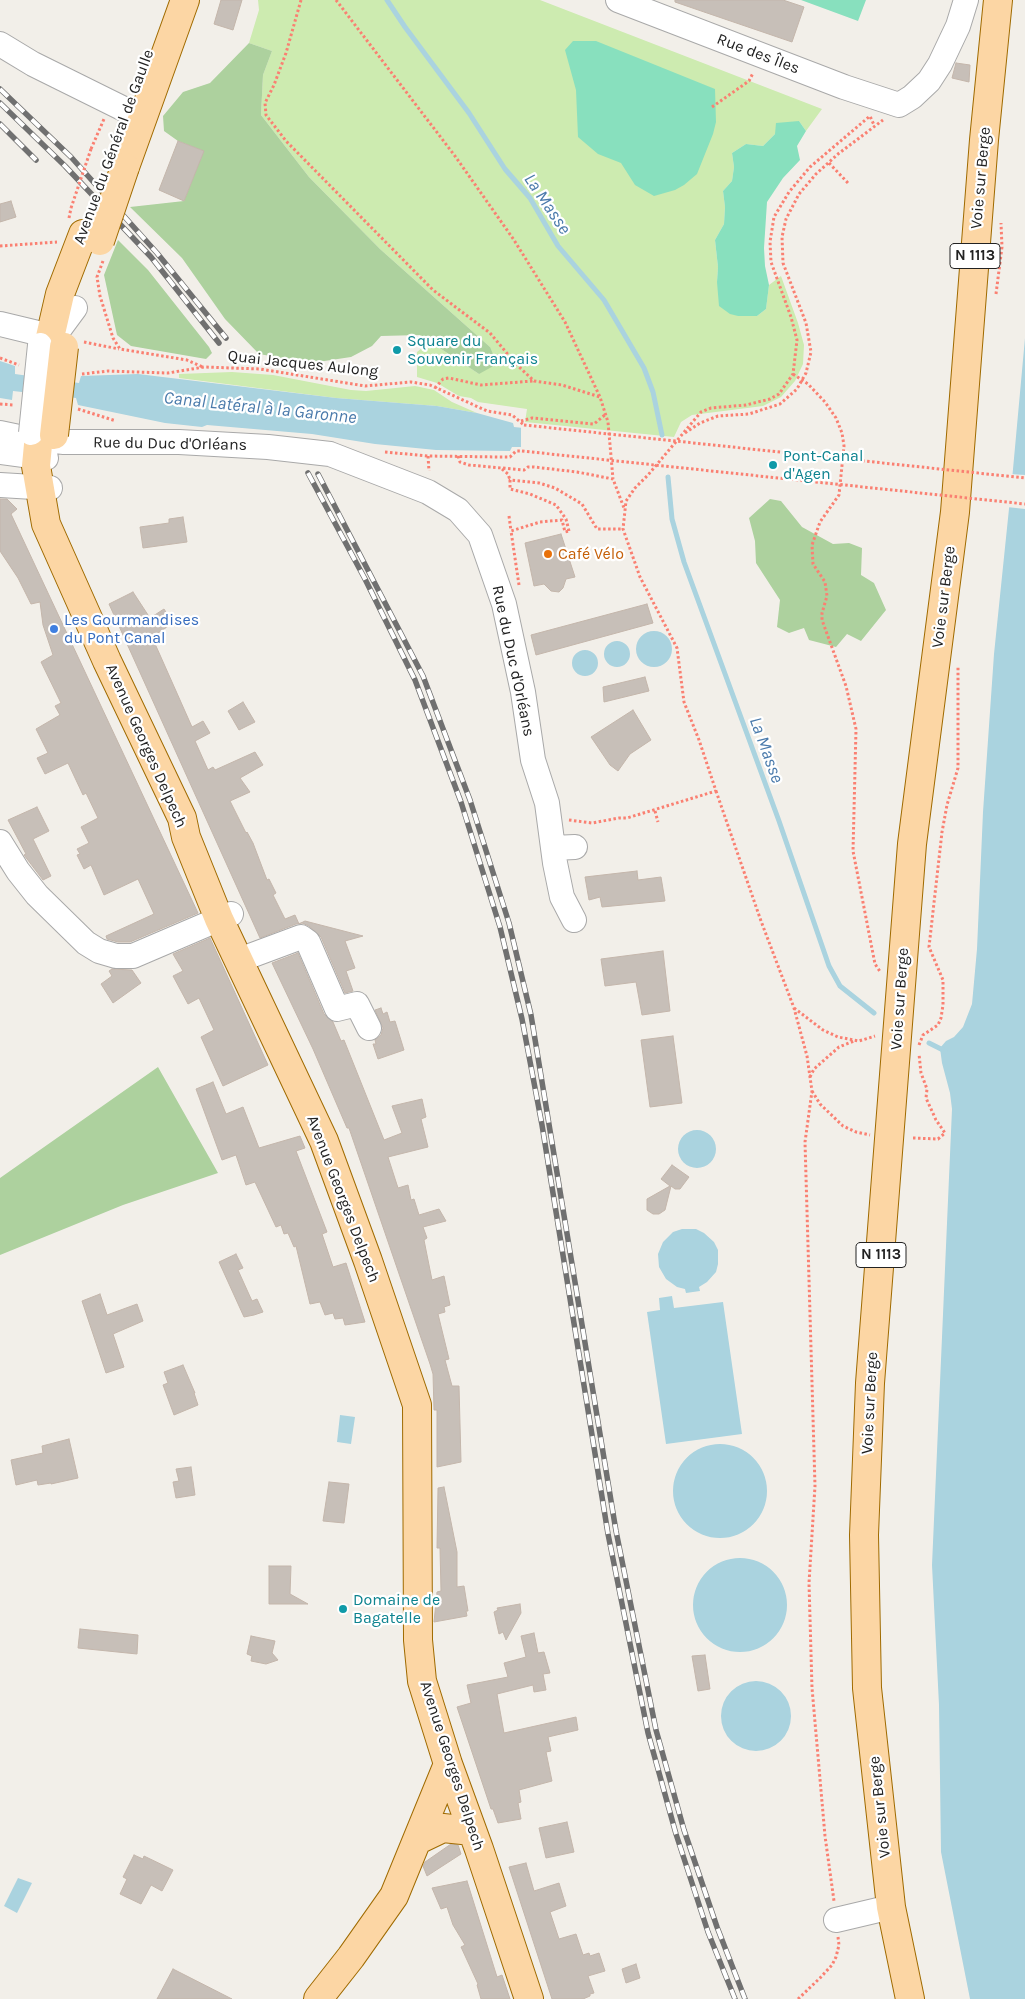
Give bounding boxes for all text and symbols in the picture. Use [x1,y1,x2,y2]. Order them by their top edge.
street label: Rue des Îles [714,29,802,79]
street label: Avenue du Général de Gaulle [70,47,158,247]
street label: Voie sur Berge [967,126,995,230]
water label: La Masse [519,169,575,239]
road number: N 1113 [950,244,1000,268]
place label: Square du Souvenir Français [407,331,538,369]
marker: Square du Souvenir Français [391,344,403,356]
street label: Quai Jacques Aulong [227,347,379,381]
water label: Canal Latéral à la Garonne [163,387,357,429]
street label: Rue du Duc d'Orléans [93,433,247,455]
place label: Pont-Canal d'Agen [783,446,863,484]
marker: Pont-Canal d'Agen [767,459,779,471]
place label: Café Vélo [558,544,624,564]
street label: Voie sur Berge [928,545,960,649]
marker: Café Vélo [542,548,554,560]
street label: Rue du Duc d'Orléans [488,584,538,738]
place label: Les Gourmandises du Pont Canal [64,610,199,648]
marker: Les Gourmandises du Pont Canal [48,623,60,635]
street label: Avenue Georges Delpech [101,661,191,831]
water label: La Masse [744,714,788,786]
street label: Voie sur Berge [887,947,913,1051]
street label: Avenue Georges Delpech [302,1113,384,1285]
road number: N 1113 [856,1242,906,1268]
street label: Voie sur Berge [858,1351,882,1455]
place label: Domaine de Bagatelle [353,1590,440,1628]
marker: Domaine de Bagatelle [337,1603,349,1615]
street label: Avenue Georges Delpech [415,1679,489,1853]
street label: Voie sur Berge [865,1755,895,1859]

